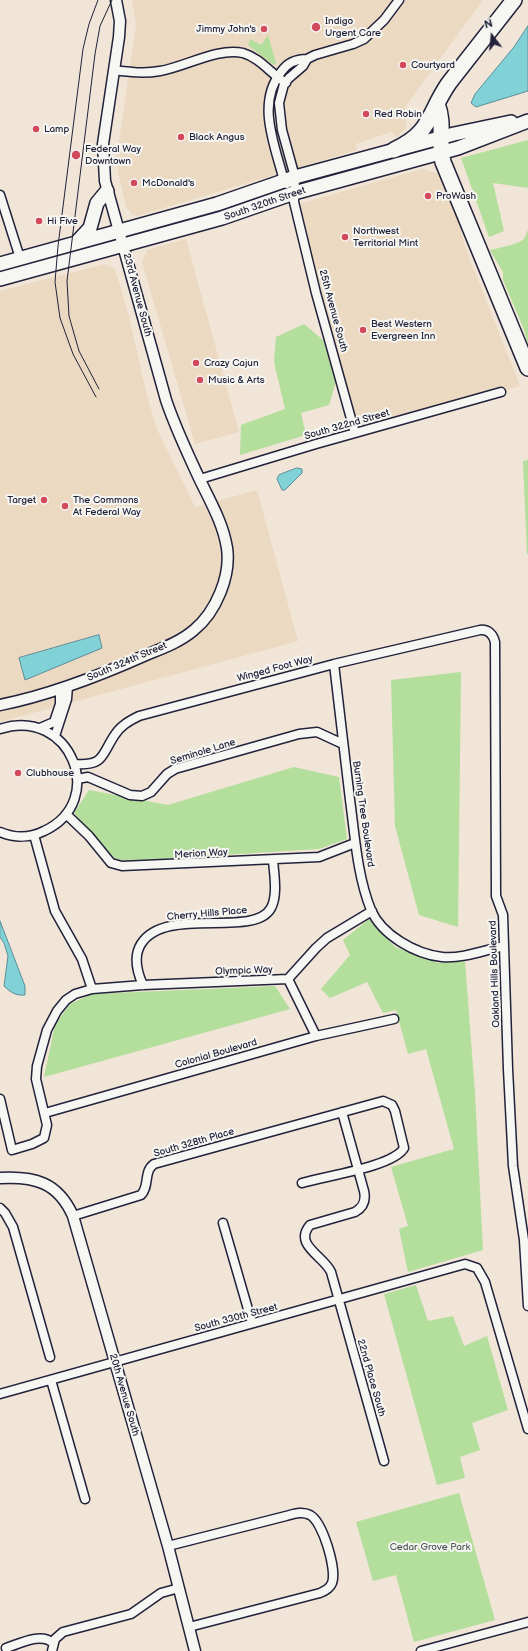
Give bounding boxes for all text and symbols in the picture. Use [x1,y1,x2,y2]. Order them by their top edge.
place label: Indigo Urgent Care [325,15,381,38]
north arrow [472,16,512,56]
text: N [483,17,494,31]
marker: Indigo Urgent Care [310,21,322,33]
place label: Jimmy John's [196,23,256,35]
marker: Jimmy John's [259,24,269,34]
place label: Courtyard [411,59,455,71]
marker: Courtyard [398,60,408,70]
place label: Red Robin [374,108,422,120]
marker: Red Robin [361,109,371,119]
place label: Lamp [44,123,69,135]
marker: Lamp [31,124,41,134]
place label: Black Angus [189,131,245,143]
marker: Black Angus [176,132,186,142]
place label: Federal Way Downtown [85,143,141,166]
marker: Federal Way Downtown [70,149,82,161]
place label: McDonald's [142,177,194,189]
marker: McDonald's [129,178,139,188]
street label: South 320th Street [223,184,307,224]
place label: ProWash [436,190,476,202]
marker: ProWash [423,191,433,201]
place label: Hi Five [47,215,78,227]
marker: Hi Five [34,216,44,226]
place label: Northwest Territorial Mint [353,225,418,248]
marker: Northwest Territorial Mint [340,232,350,242]
street label: 23rd Avenue South [120,252,154,338]
street label: 25th Avenue South [316,268,350,354]
place label: Best Western Evergreen Inn [371,318,435,342]
marker: Best Western Evergreen Inn [358,325,368,335]
place label: Crazy Cajun [204,357,259,369]
marker: Crazy Cajun [191,358,201,368]
place label: Music & Arts [208,374,265,386]
marker: Music & Arts [195,375,205,385]
street label: South 322nd Street [303,407,391,443]
place label: Target [7,494,36,506]
place label: The Commons At Federal Way [73,494,141,518]
marker: Target [39,495,49,505]
marker: The Commons At Federal Way [60,501,70,511]
street label: South 324th Street [85,640,169,684]
street label: Winged Foot Way [236,653,314,685]
street label: Seminole Lane [169,736,237,768]
street label: Burning Tree Boulevard [350,760,376,868]
place label: Clubhouse [26,767,74,779]
marker: Clubhouse [13,768,23,778]
street label: Merion Way [174,847,228,861]
street label: Cherry Hills Place [166,905,248,923]
street label: Oakland Hills Boulevard [487,920,503,1028]
street label: Olympic Way [215,964,273,978]
street label: Colonial Boulevard [174,1037,258,1071]
street label: South 328th Place [152,1126,236,1160]
street label: South 330th Street [193,1301,279,1335]
street label: 22nd Place South [354,1338,388,1418]
street label: 20th Avenue South [106,1352,142,1438]
park label: Cedar Grove Park [390,1541,470,1553]

